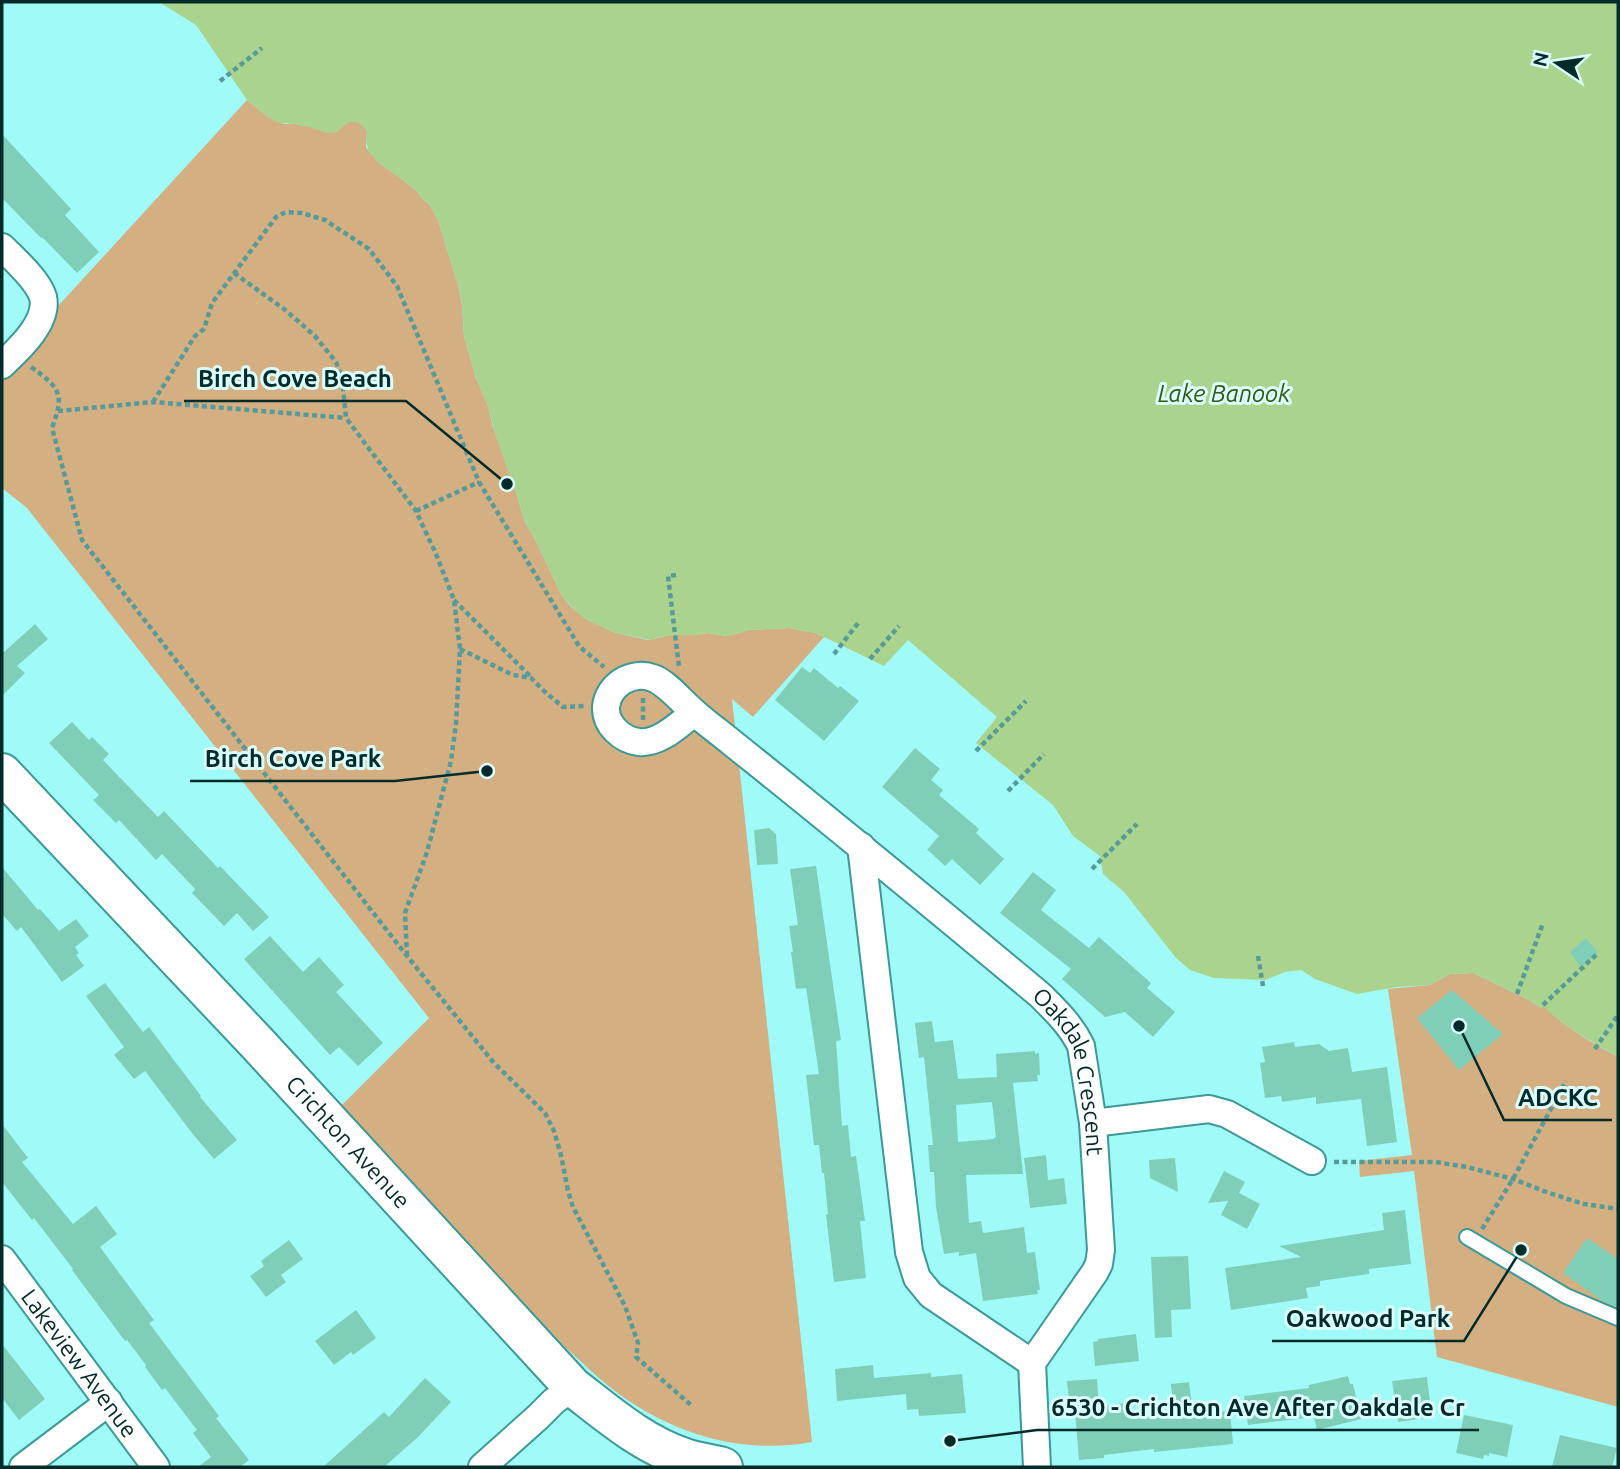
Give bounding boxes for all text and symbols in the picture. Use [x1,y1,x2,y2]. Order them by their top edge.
north arrow [1522,28,1592,98]
text: N [1528,50,1553,69]
callout: Birch Cove Beach [184,356,406,401]
text: Birch Cove Beach [198,365,392,392]
water label: Lake Banook [1158,380,1291,407]
callout: Birch Cove Park [190,736,395,781]
text: Birch Cove Park [205,745,382,772]
street label: Oakdale Crescent [1028,982,1108,1156]
street label: Crichton Avenue [281,1070,415,1213]
callout: ADCKC [1504,1075,1612,1120]
text: ADCKC [1518,1084,1598,1111]
street label: Lakeview Avenue [17,1284,143,1442]
callout: Oakwood Park [1272,1296,1464,1341]
text: Oakwood Park [1286,1305,1451,1332]
callout: 6530 - Crichton Ave After Oakdale Cr [1037,1385,1479,1430]
text: 6530 - Crichton Ave After Oakdale Cr [1051,1394,1465,1421]

